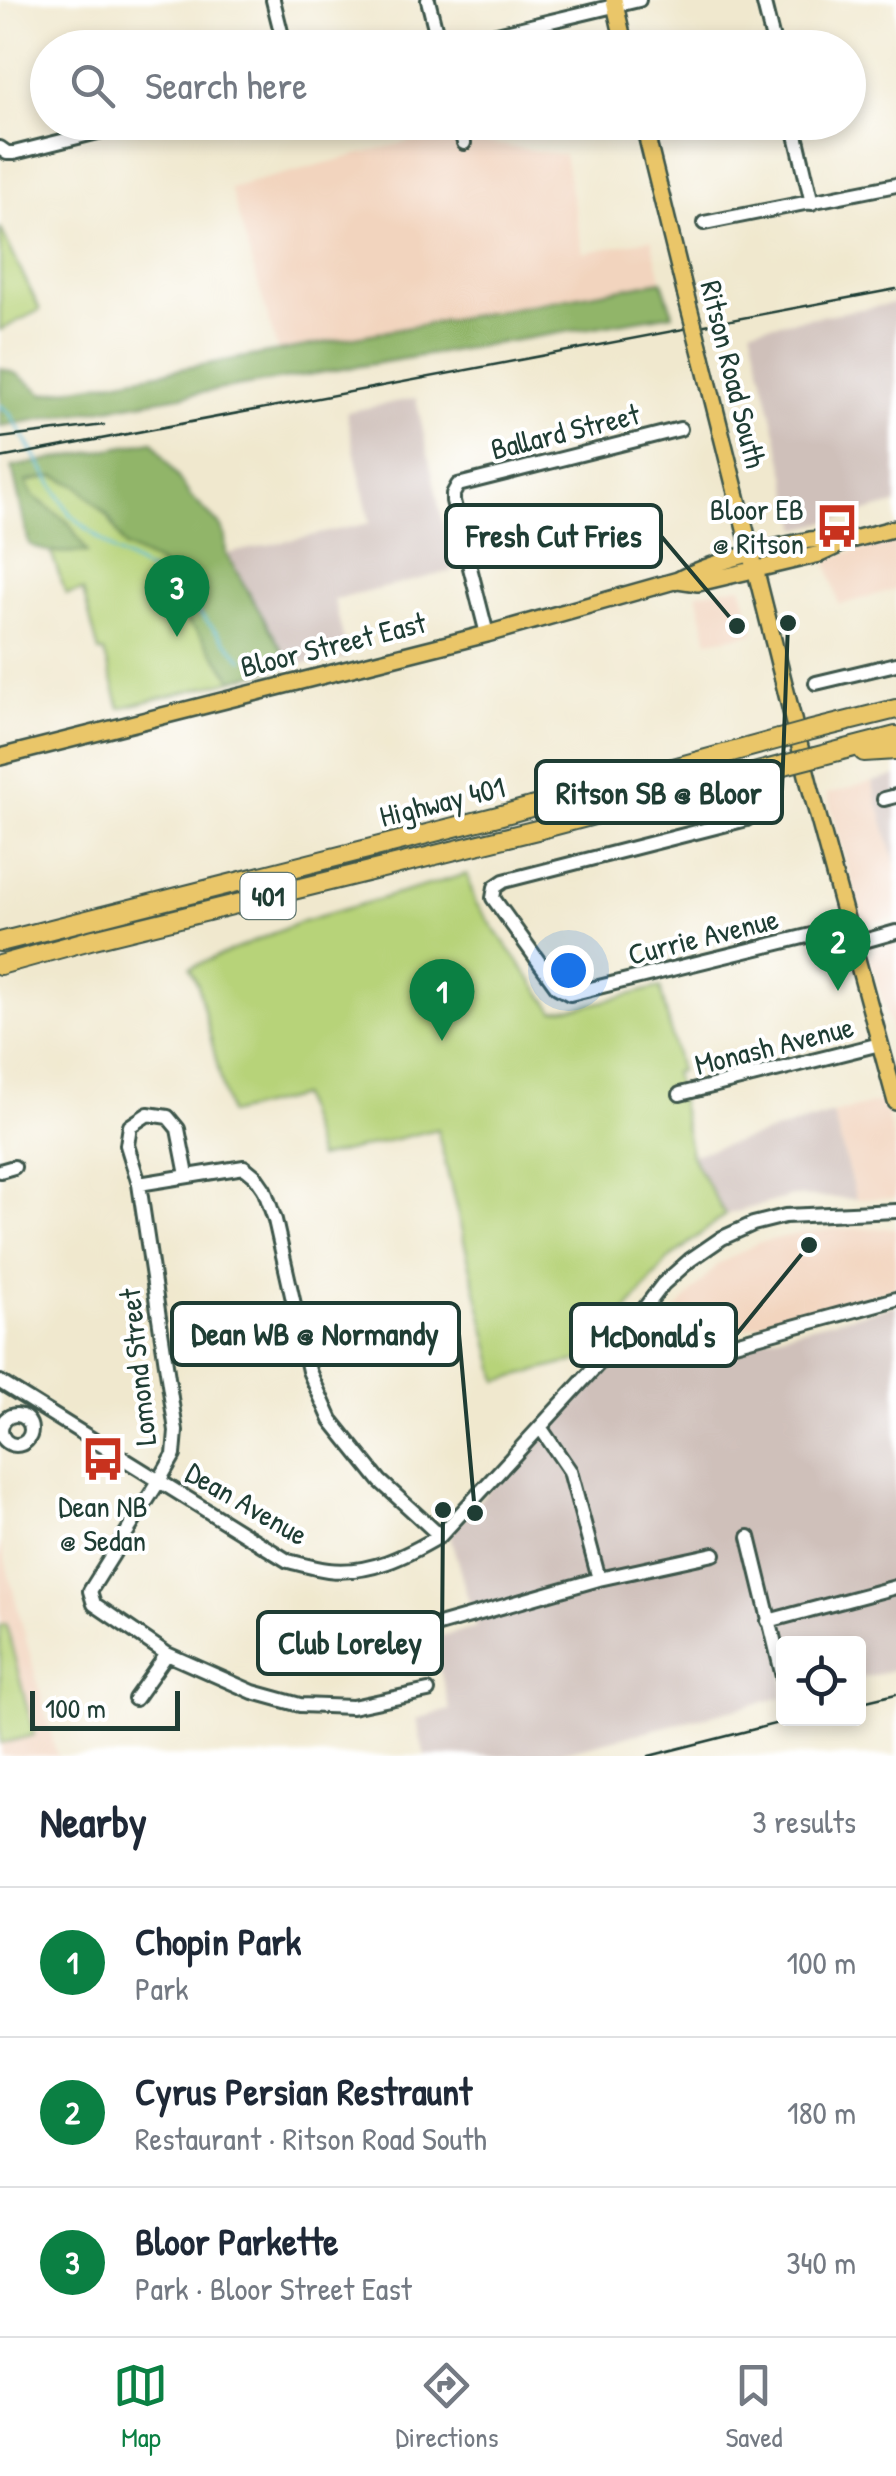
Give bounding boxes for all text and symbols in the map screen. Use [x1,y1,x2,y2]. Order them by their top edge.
search box [30,30,866,140]
icon: search [65,58,120,113]
text: Search here [145,59,307,111]
street label: Ritson Road South [691,276,777,472]
street label: Ballard Street [487,393,644,469]
place label: Bloor EB @ Ritson [710,489,804,563]
bus stop icon: Bloor EB @ Ritson [813,502,861,550]
callout: Fresh Cut Fries [446,505,661,567]
text: Fresh Cut Fries [465,514,642,557]
pin: 3 [144,554,210,637]
street label: Bloor Street East [236,602,430,686]
callout: Ritson SB @ Bloor [536,761,782,823]
street label: Highway 401 [375,766,509,836]
text: Ritson SB @ Bloor [556,771,763,814]
road number: 401 [240,873,296,919]
street label: Currie Avenue [624,898,782,974]
pin: 2 [806,908,870,991]
your location [543,945,594,996]
pin: 1 [410,958,474,1041]
street label: Monash Avenue [690,1006,858,1084]
street label: Lomond Street [109,1286,165,1448]
callout: Dean WB @ Normandy [172,1303,459,1365]
callout: McDonald's [571,1304,736,1366]
text: Dean WB @ Normandy [191,1312,439,1356]
text: McDonald's [590,1314,716,1357]
bus stop icon: Dean NB @ Sedan [79,1435,127,1483]
street label: Dean Avenue [179,1452,315,1554]
place label: Dean NB @ Sedan [58,1486,148,1560]
callout: Club Loreley [258,1612,442,1674]
text: Club Loreley [278,1621,422,1665]
map controls [776,1636,866,1726]
button: locate [776,1636,866,1726]
scale bar [30,1686,180,1730]
text: 100 m [45,1689,106,1727]
text: Nearby [40,1793,147,1850]
text: 3 results [752,1800,856,1843]
text: Chopin Park [135,1915,301,1967]
text: 1 [67,1941,78,1984]
text: 100 m [787,1941,856,1984]
text: Park [135,1967,189,2010]
text: Cyrus Persian Restraunt [135,2065,472,2117]
text: 2 [65,2091,80,2134]
text: 180 m [787,2091,856,2134]
text: Restaurant · Ritson Road South [135,2117,487,2160]
text: Bloor Parkette [135,2215,338,2267]
text: 3 [65,2241,80,2284]
text: 340 m [786,2241,856,2284]
text: Park · Bloor Street East [135,2267,412,2310]
tab: Map [113,2358,168,2456]
tab: Directions [395,2358,498,2456]
tab: Saved [725,2358,783,2456]

